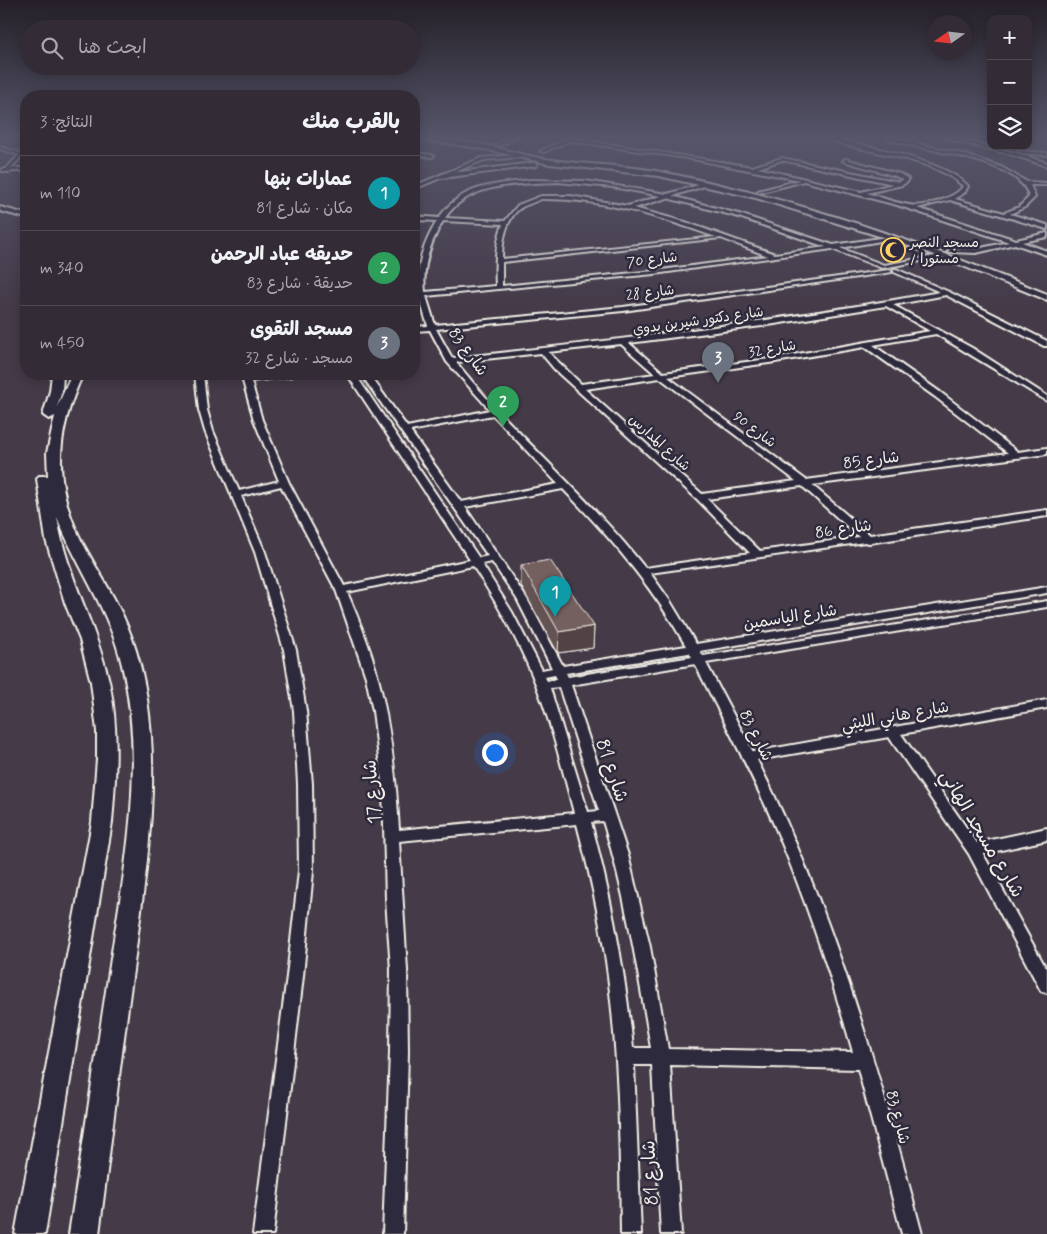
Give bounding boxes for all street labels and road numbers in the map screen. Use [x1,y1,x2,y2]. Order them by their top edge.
street label: شارع 70 [626,248,678,272]
street label: شارع 28 [625,281,675,305]
street label: شارع دكتور شيرين بدوي [632,303,765,340]
street label: شارع 83 [443,324,492,380]
street label: شارع 32 [747,336,797,362]
street label: شارع 90 [729,408,779,452]
street label: شارع المدارس [625,410,694,475]
street label: شارع 85 [842,447,901,474]
street label: شارع 86 [814,515,873,544]
street label: شارع الياسمين [742,600,839,635]
street label: شارع هاني الليثي [840,697,951,739]
street label: شارع 83 [734,707,777,765]
street label: شارع 81 [589,736,634,805]
street label: شارع 17 [357,759,388,825]
street label: شارع مسجد الهاني [931,765,1030,904]
street label: شارع 83 [880,1088,915,1147]
street label: شارع 81 [636,1140,665,1206]

